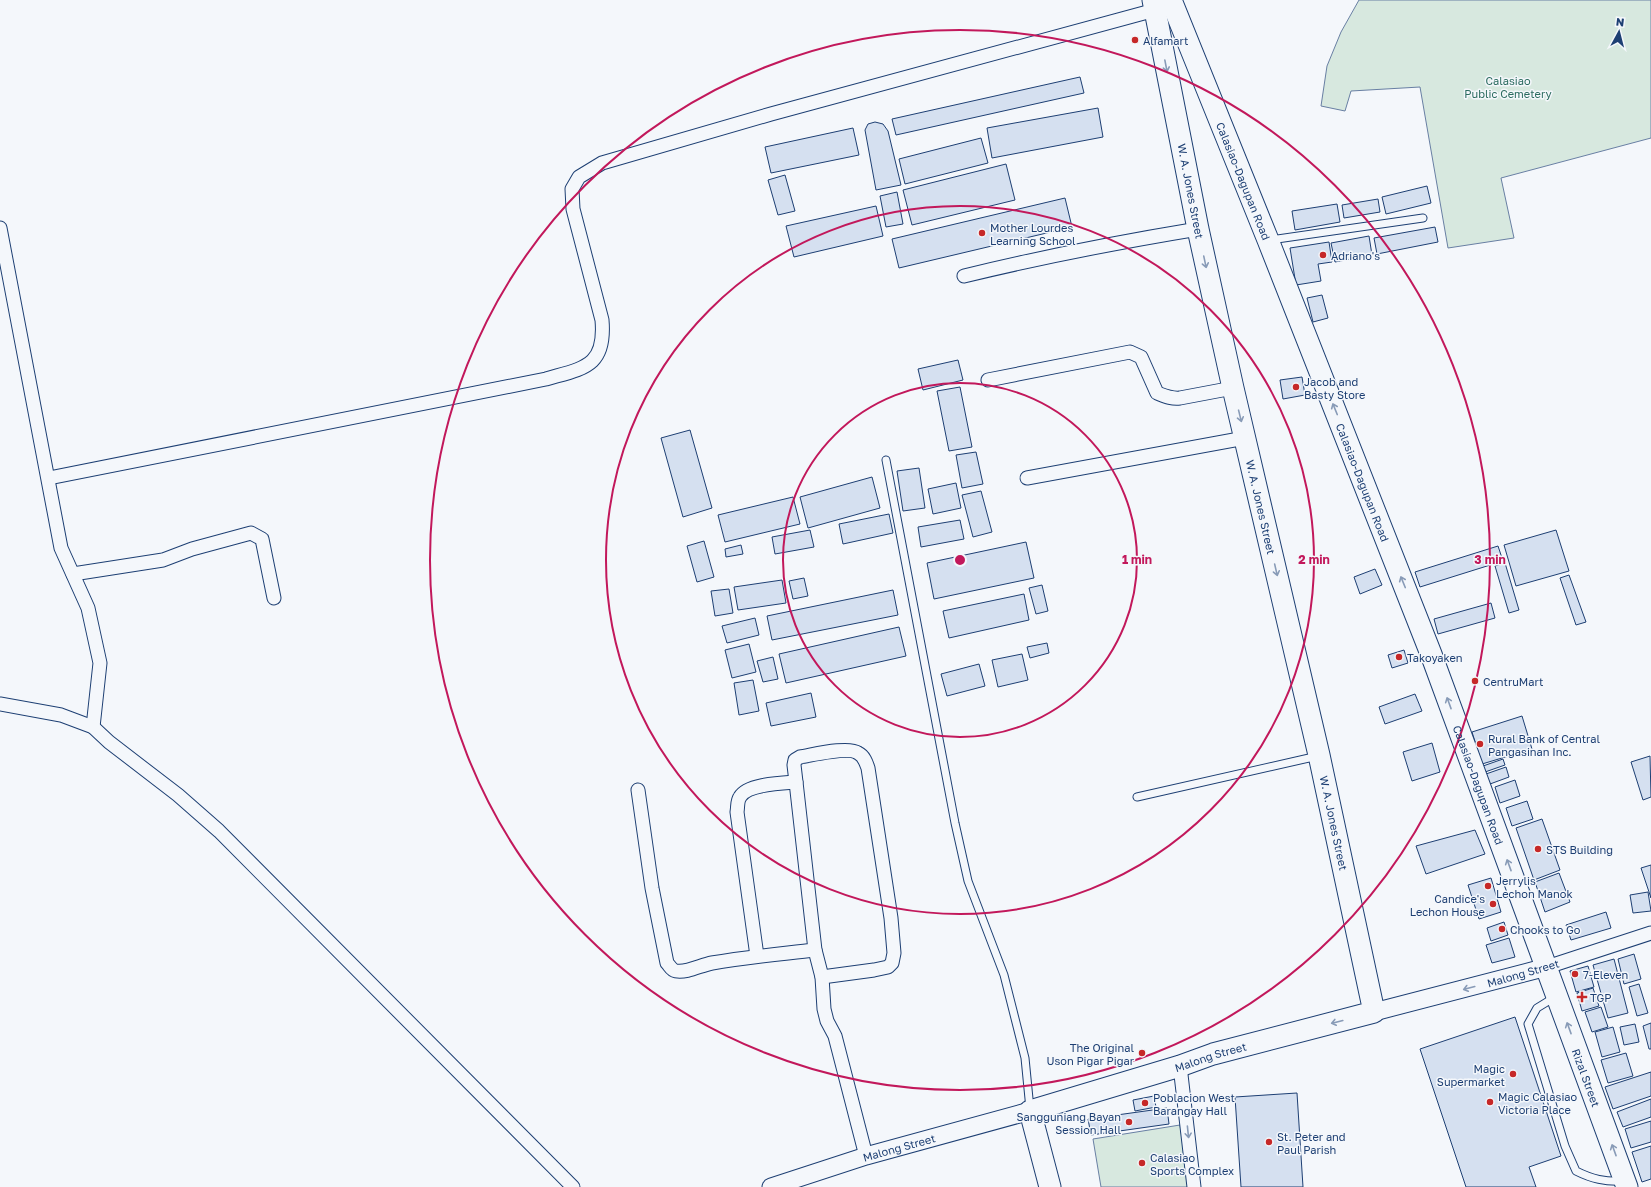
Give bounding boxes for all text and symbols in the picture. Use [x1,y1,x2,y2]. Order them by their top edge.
north arrow [1599,12,1639,52]
text: N [1615,15,1625,29]
place label: Alfamart [1143,34,1188,47]
marker: Alfamart [1130,35,1140,45]
one-way arrow [1163,59,1171,72]
park label: Calasiao Public Cemetery [1464,74,1552,100]
street label: Calasiao-Dagupan Road [1214,120,1274,242]
street label: W. A. Jones Street [1175,142,1207,240]
place label: Mother Lourdes Learning School [990,221,1076,247]
marker: Mother Lourdes Learning School [977,228,987,238]
place label: Adriano's [1331,249,1380,262]
marker: Adriano's [1318,250,1328,260]
one-way arrow [1202,255,1210,268]
place label: Jacob and Basty Store [1304,375,1365,401]
marker: Jacob and Basty Store [1291,382,1301,392]
one-way arrow [1330,403,1338,415]
one-way arrow [1236,409,1244,422]
street label: Calasiao-Dagupan Road [1334,421,1392,543]
street label: W. A. Jones Street [1244,459,1278,555]
text: 1 min [1122,552,1152,567]
text: 2 min [1298,552,1330,567]
text: 3 min [1474,552,1506,567]
centre of rings [953,553,967,567]
one-way arrow [1272,563,1280,576]
one-way arrow [1398,576,1406,588]
place label: Takoyaken [1407,651,1463,664]
marker: Takoyaken [1394,652,1404,662]
place label: CentruMart [1483,675,1543,688]
marker: CentruMart [1470,676,1480,686]
one-way arrow [1445,698,1453,710]
street label: Calasiao-Dagupan Road [1451,723,1507,846]
place label: Rural Bank of Central Pangasinan Inc. [1488,732,1600,758]
marker: Rural Bank of Central Pangasinan Inc. [1475,739,1485,749]
street label: W. A. Jones Street [1318,774,1350,872]
place label: STS Building [1546,843,1613,856]
marker: STS Building [1533,844,1543,854]
one-way arrow [1505,858,1512,871]
place label: Jerrylis Lechon Manok [1496,874,1573,900]
marker: Jerrylis Lechon Manok [1483,881,1493,891]
place label: Candice's Lechon House [1410,892,1485,918]
marker: Candice's Lechon House [1488,899,1498,909]
place label: Chooks to Go [1510,923,1581,936]
marker: Chooks to Go [1497,924,1507,934]
street label: Malong Street [1485,956,1561,990]
place label: 7-Eleven [1583,968,1628,981]
marker: 7-Eleven [1570,969,1580,979]
one-way arrow [1462,984,1475,992]
place label: TGP [1590,991,1612,1004]
marker: TGP [1577,992,1587,1002]
one-way arrow [1330,1019,1343,1026]
one-way arrow [1564,1023,1572,1035]
street label: Malong Street [1173,1039,1248,1074]
place label: The Original Uson Pigar Pigar [1046,1041,1135,1067]
street label: Rizal Street [1570,1047,1603,1108]
marker: The Original Uson Pigar Pigar [1137,1048,1147,1058]
place label: Magic Supermarket [1437,1062,1505,1088]
marker: Magic Supermarket [1508,1069,1518,1079]
place label: Magic Calasiao Victoria Place [1498,1090,1578,1116]
place label: Poblacion West Barangay Hall [1153,1091,1235,1117]
marker: Magic Calasiao Victoria Place [1485,1097,1495,1107]
marker: Poblacion West Barangay Hall [1140,1098,1150,1108]
place label: Sangguniang Bayan Session Hall [1016,1110,1121,1136]
marker: Sangguniang Bayan Session Hall [1124,1117,1134,1127]
one-way arrow [1184,1125,1192,1138]
place label: St. Peter and Paul Parish [1277,1130,1346,1156]
street label: Malong Street [861,1131,937,1163]
marker: St. Peter and Paul Parish [1264,1137,1274,1147]
one-way arrow [1609,1145,1617,1157]
place label: Calasiao Sports Complex [1150,1151,1234,1177]
marker: Calasiao Sports Complex [1137,1158,1147,1168]

